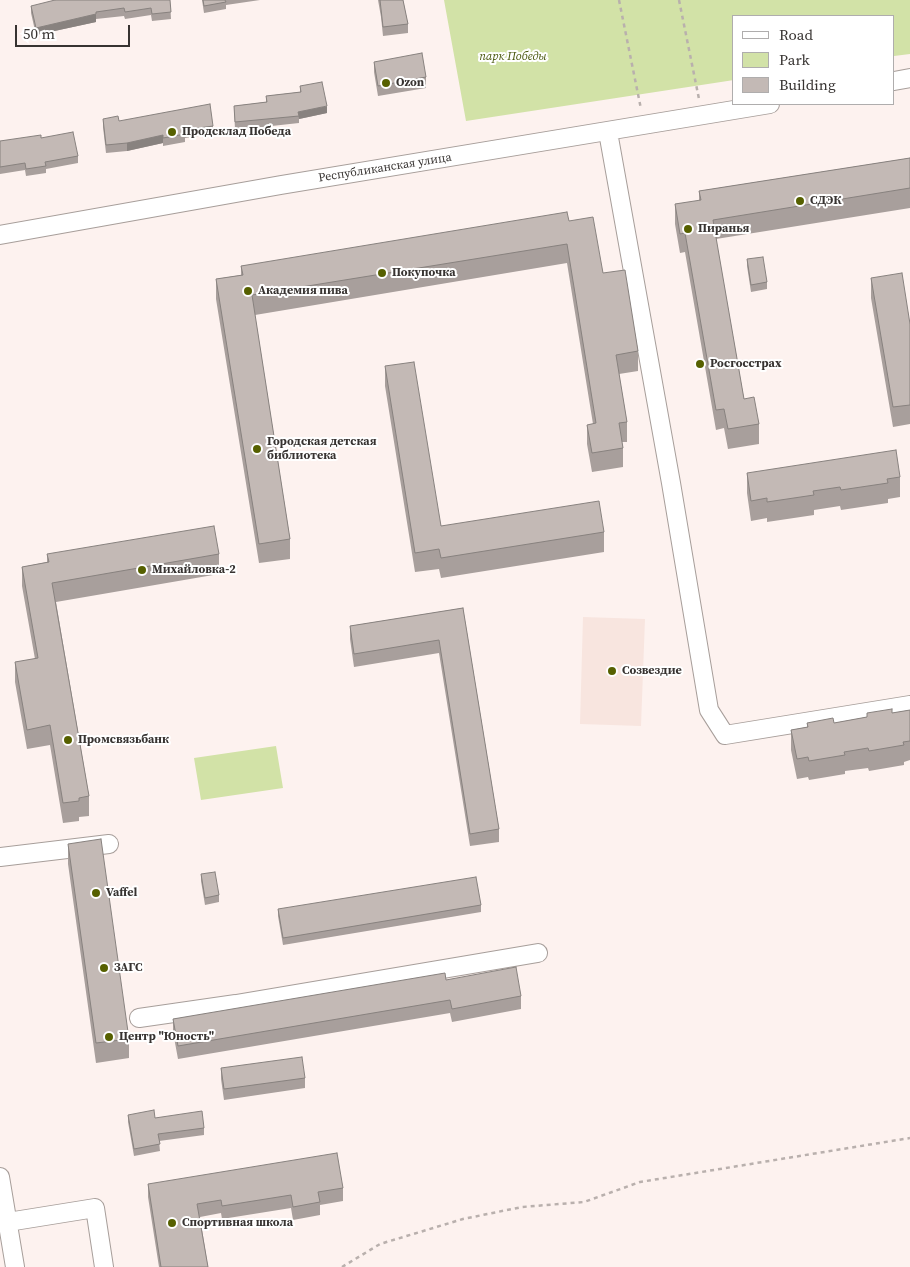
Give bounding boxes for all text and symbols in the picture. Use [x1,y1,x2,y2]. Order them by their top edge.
scale bar [18,15,132,47]
legend [732,15,895,105]
text: 50 m [23,23,55,44]
text: Road [779,24,813,45]
text: Park [779,49,810,70]
park label: парк Победы [479,50,547,64]
text: Building [779,74,836,95]
place label: Ozon [396,76,424,90]
marker: Ozon [380,77,392,89]
place label: Продсклад Победа [182,125,291,139]
marker: Продсклад Победа [166,126,178,138]
street label: Республиканская улица [317,150,453,186]
place label: СДЭК [810,194,841,208]
marker: СДЭК [794,195,806,207]
place label: Пиранья [698,222,749,236]
marker: Пиранья [682,223,694,235]
place label: Покупочка [392,266,456,280]
marker: Покупочка [376,267,388,279]
place label: Академия пива [258,284,348,298]
marker: Академия пива [242,285,254,297]
place label: Росгосстрах [710,357,782,371]
marker: Росгосстрах [694,358,706,370]
place label: Городская детская библиотека [267,435,377,463]
marker: Городская детская библиотека [251,443,263,455]
place label: Михайловка-2 [152,563,236,577]
marker: Михайловка-2 [136,564,148,576]
place label: Созвездие [622,664,682,678]
marker: Созвездие [606,665,618,677]
place label: Промсвязьбанк [78,733,169,747]
marker: Промсвязьбанк [62,734,74,746]
place label: Vaffel [106,886,137,900]
marker: Vaffel [90,887,102,899]
place label: ЗАГС [114,961,142,975]
marker: ЗАГС [98,962,110,974]
place label: Центр "Юность" [119,1030,214,1044]
marker: Центр "Юность" [103,1031,115,1043]
place label: Спортивная школа [182,1216,293,1230]
marker: Спортивная школа [166,1217,178,1229]

